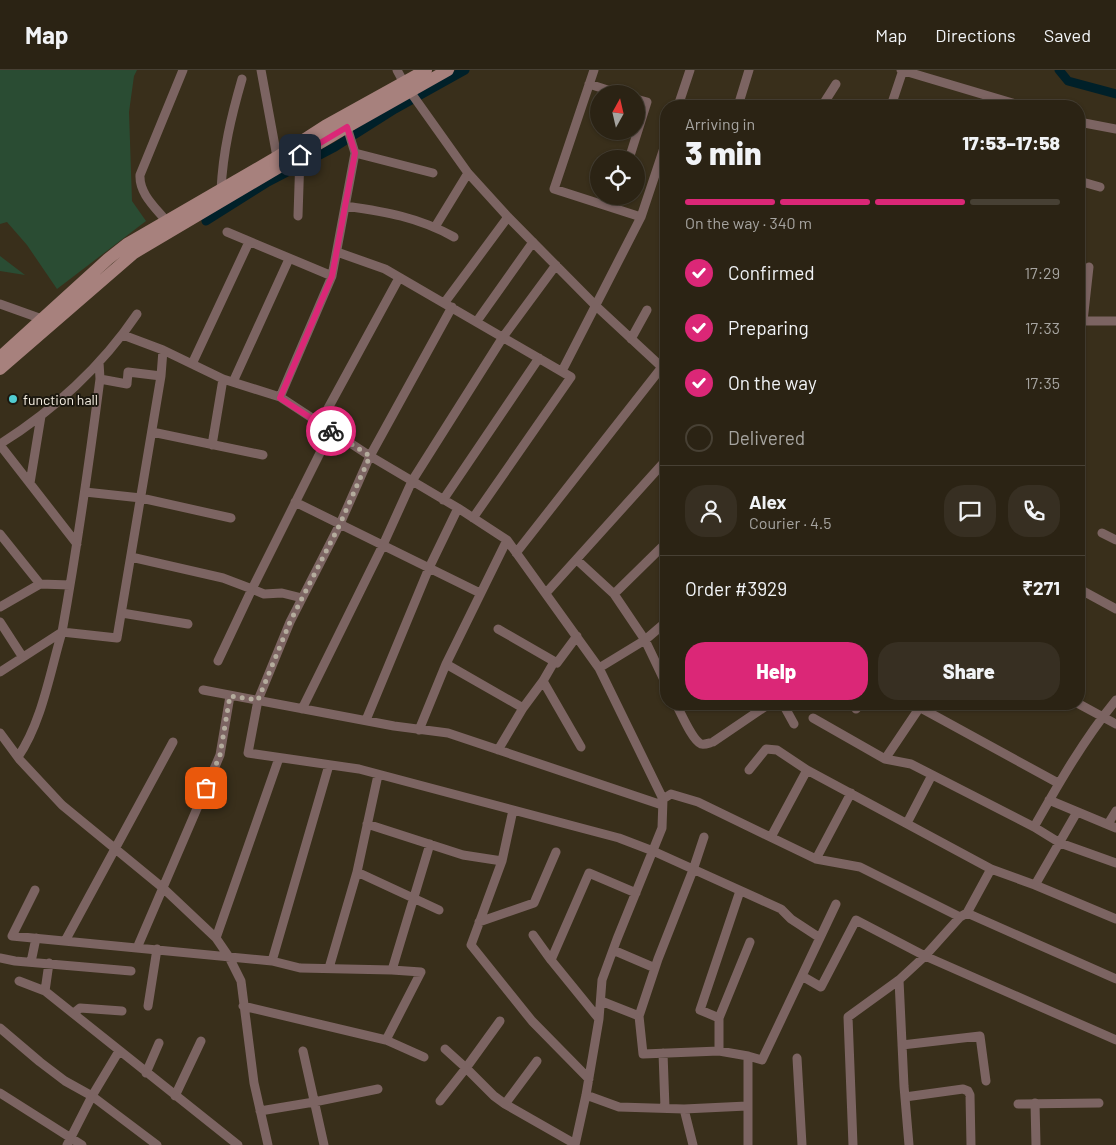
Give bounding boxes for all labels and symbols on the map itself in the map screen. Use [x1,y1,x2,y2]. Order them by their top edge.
north arrow [590,85,645,140]
pin [279,134,321,176]
place label: function hall [23,391,98,408]
marker: function hall [7,393,19,405]
courier [306,406,356,456]
pin [185,767,227,809]

